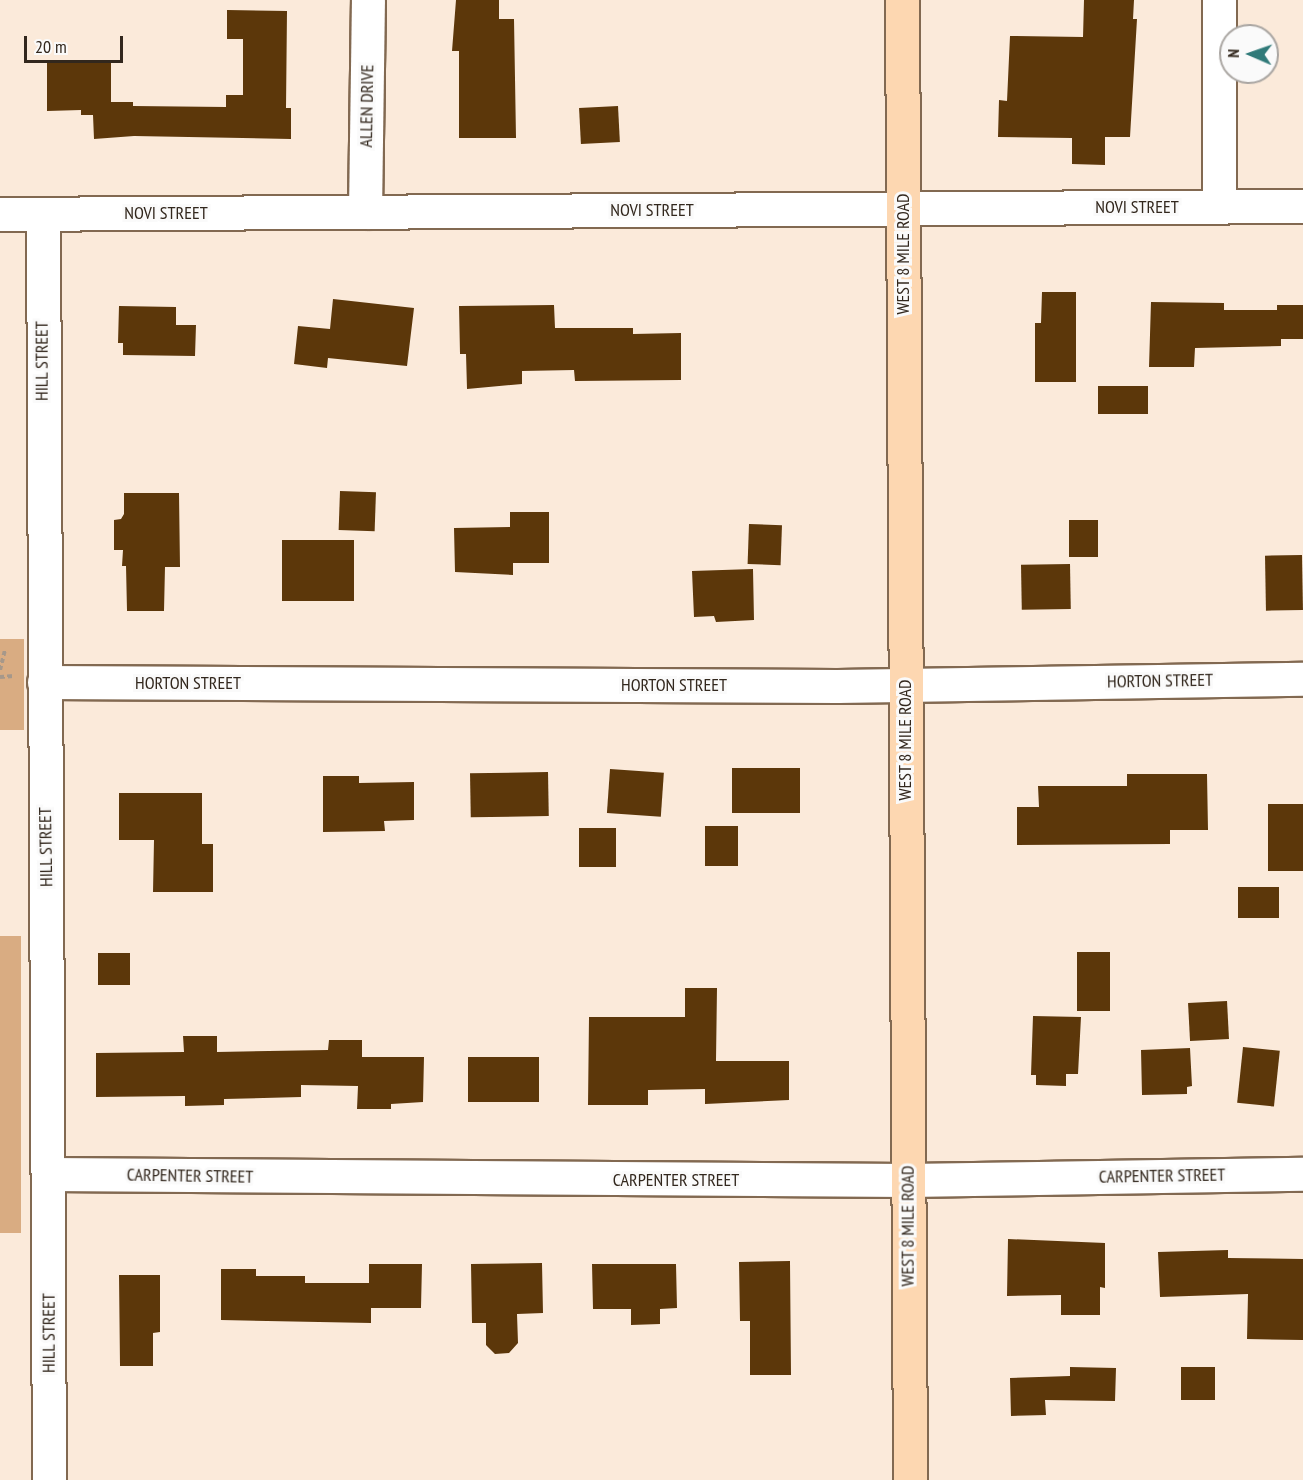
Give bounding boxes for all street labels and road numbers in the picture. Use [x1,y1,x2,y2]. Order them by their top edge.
street label: ALLEN DRIVE [355,64,379,148]
street label: WEST 8 MILE ROAD [892,193,914,315]
street label: NOVI STREET [1095,196,1179,218]
street label: NOVI STREET [610,199,694,221]
street label: NOVI STREET [124,202,208,224]
street label: HILL STREET [31,321,53,401]
street label: HORTON STREET [1107,669,1213,693]
street label: HORTON STREET [135,672,241,694]
street label: HORTON STREET [621,674,727,696]
street label: WEST 8 MILE ROAD [894,679,916,801]
street label: HILL STREET [34,807,58,887]
street label: CARPENTER STREET [127,1164,253,1188]
street label: CARPENTER STREET [1099,1164,1225,1188]
street label: WEST 8 MILE ROAD [897,1165,919,1287]
street label: CARPENTER STREET [613,1169,739,1191]
street label: HILL STREET [38,1293,60,1373]

